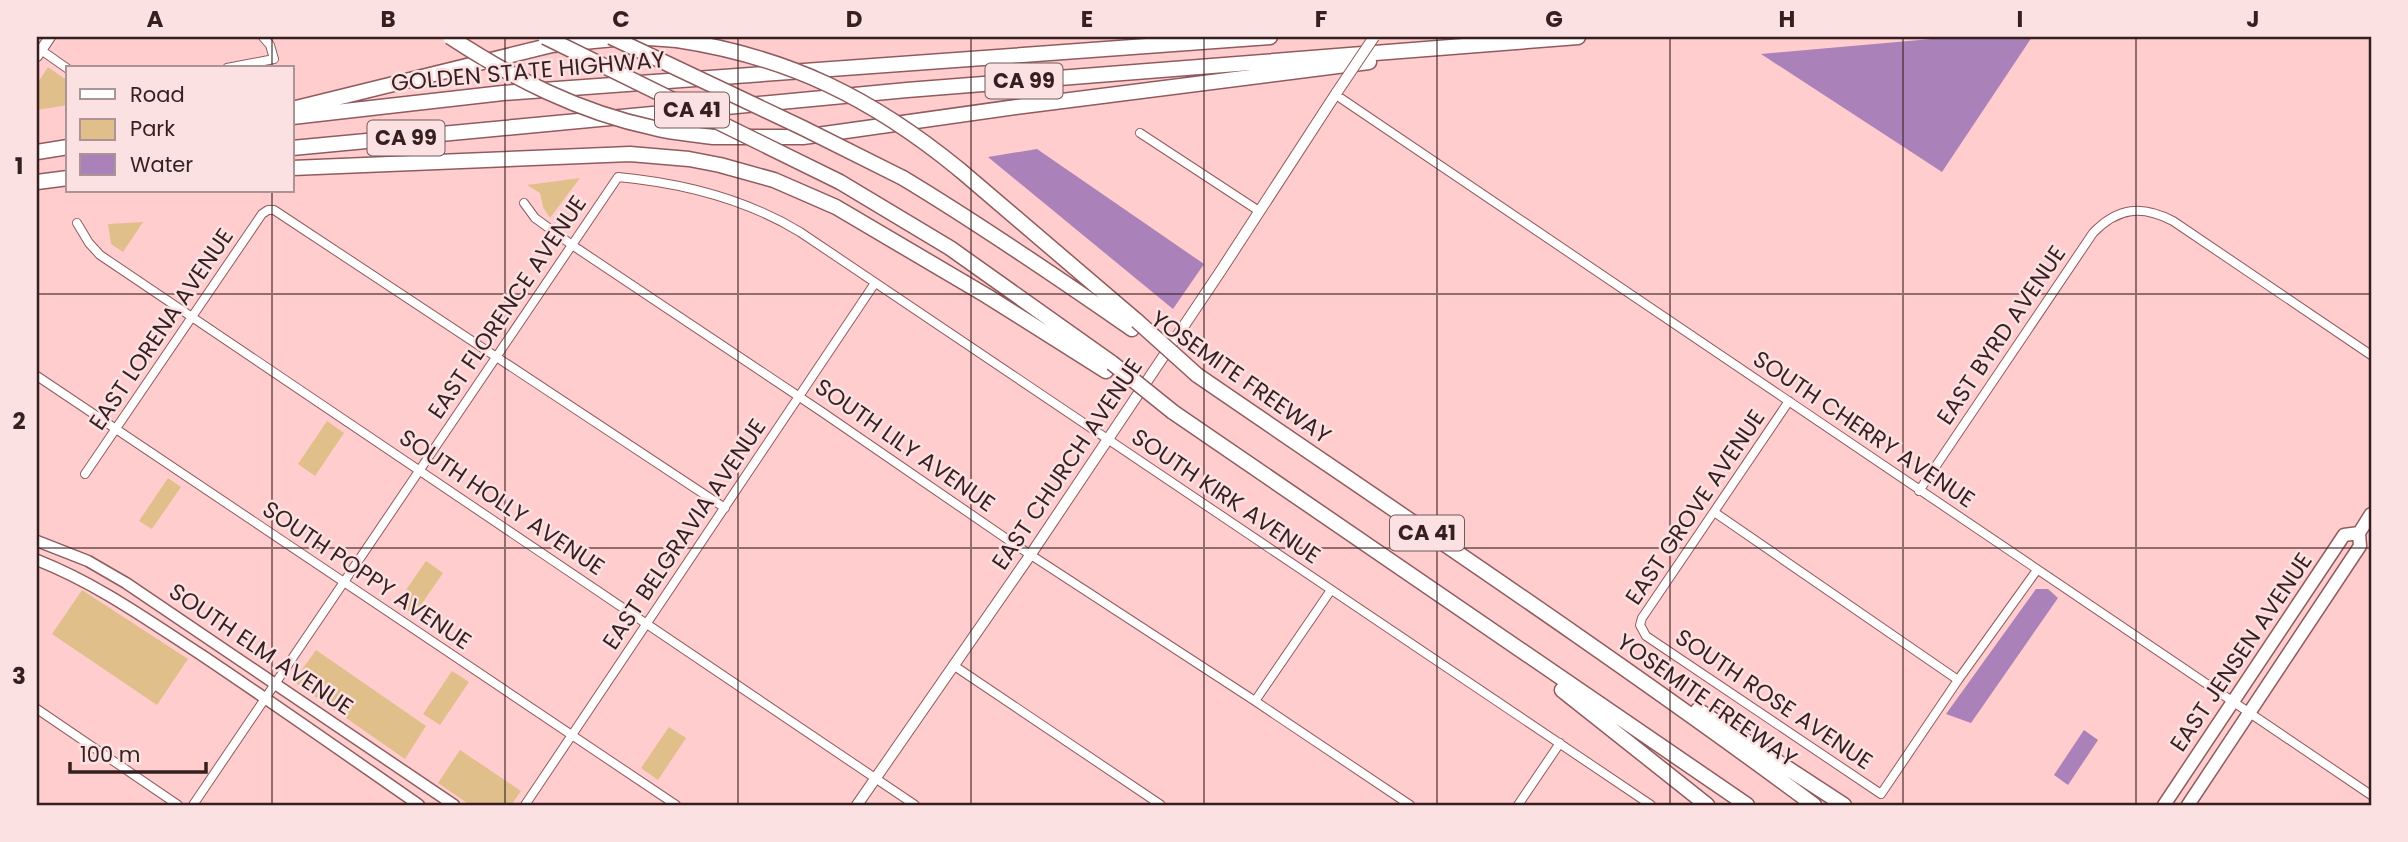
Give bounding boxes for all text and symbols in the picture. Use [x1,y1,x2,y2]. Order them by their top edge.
text: A [147,3,164,35]
text: B [380,3,396,35]
text: C [612,3,630,35]
text: D [846,3,862,35]
text: E [1081,3,1093,35]
text: F [1315,3,1327,35]
text: G [1545,3,1563,35]
text: H [1779,3,1795,35]
text: I [2017,3,2023,35]
text: J [2246,3,2260,35]
street label: GOLDEN STATE HIGHWAY [390,43,666,99]
road number: CA 99 [986,64,1062,98]
legend [66,66,294,192]
text: Road [130,80,185,109]
road number: CA 41 [655,92,729,128]
text: Park [130,114,175,143]
road number: CA 99 [368,120,444,156]
text: 1 [15,150,23,182]
text: Water [130,150,193,179]
street label: EAST FLORENCE AVENUE [420,189,594,425]
street label: EAST LORENA AVENUE [81,222,241,436]
street label: EAST BYRD AVENUE [1929,239,2073,431]
street label: YOSEMITE FREEWAY [1144,303,1338,451]
street label: SOUTH CHERRY AVENUE [1747,343,1981,515]
street label: EAST CHURCH AVENUE [984,352,1150,576]
street label: SOUTH LILY AVENUE [809,371,1001,519]
street label: EAST GROVE AVENUE [1618,403,1772,611]
text: 2 [12,405,26,437]
street label: EAST BELGRAVIA AVENUE [595,412,773,656]
street label: SOUTH HOLLY AVENUE [393,421,611,583]
street label: SOUTH KIRK AVENUE [1125,421,1327,571]
street label: SOUTH POPPY AVENUE [256,493,478,657]
road number: CA 41 [1390,516,1464,550]
street label: EAST JENSEN AVENUE [2162,546,2320,758]
street label: SOUTH ELM AVENUE [163,575,359,723]
street label: SOUTH ROSE AVENUE [1669,621,1879,777]
street label: YOSEMITE FREEWAY [1610,626,1804,774]
text: 3 [12,660,26,692]
scale bar [70,730,206,774]
text: 100 m [80,740,140,769]

